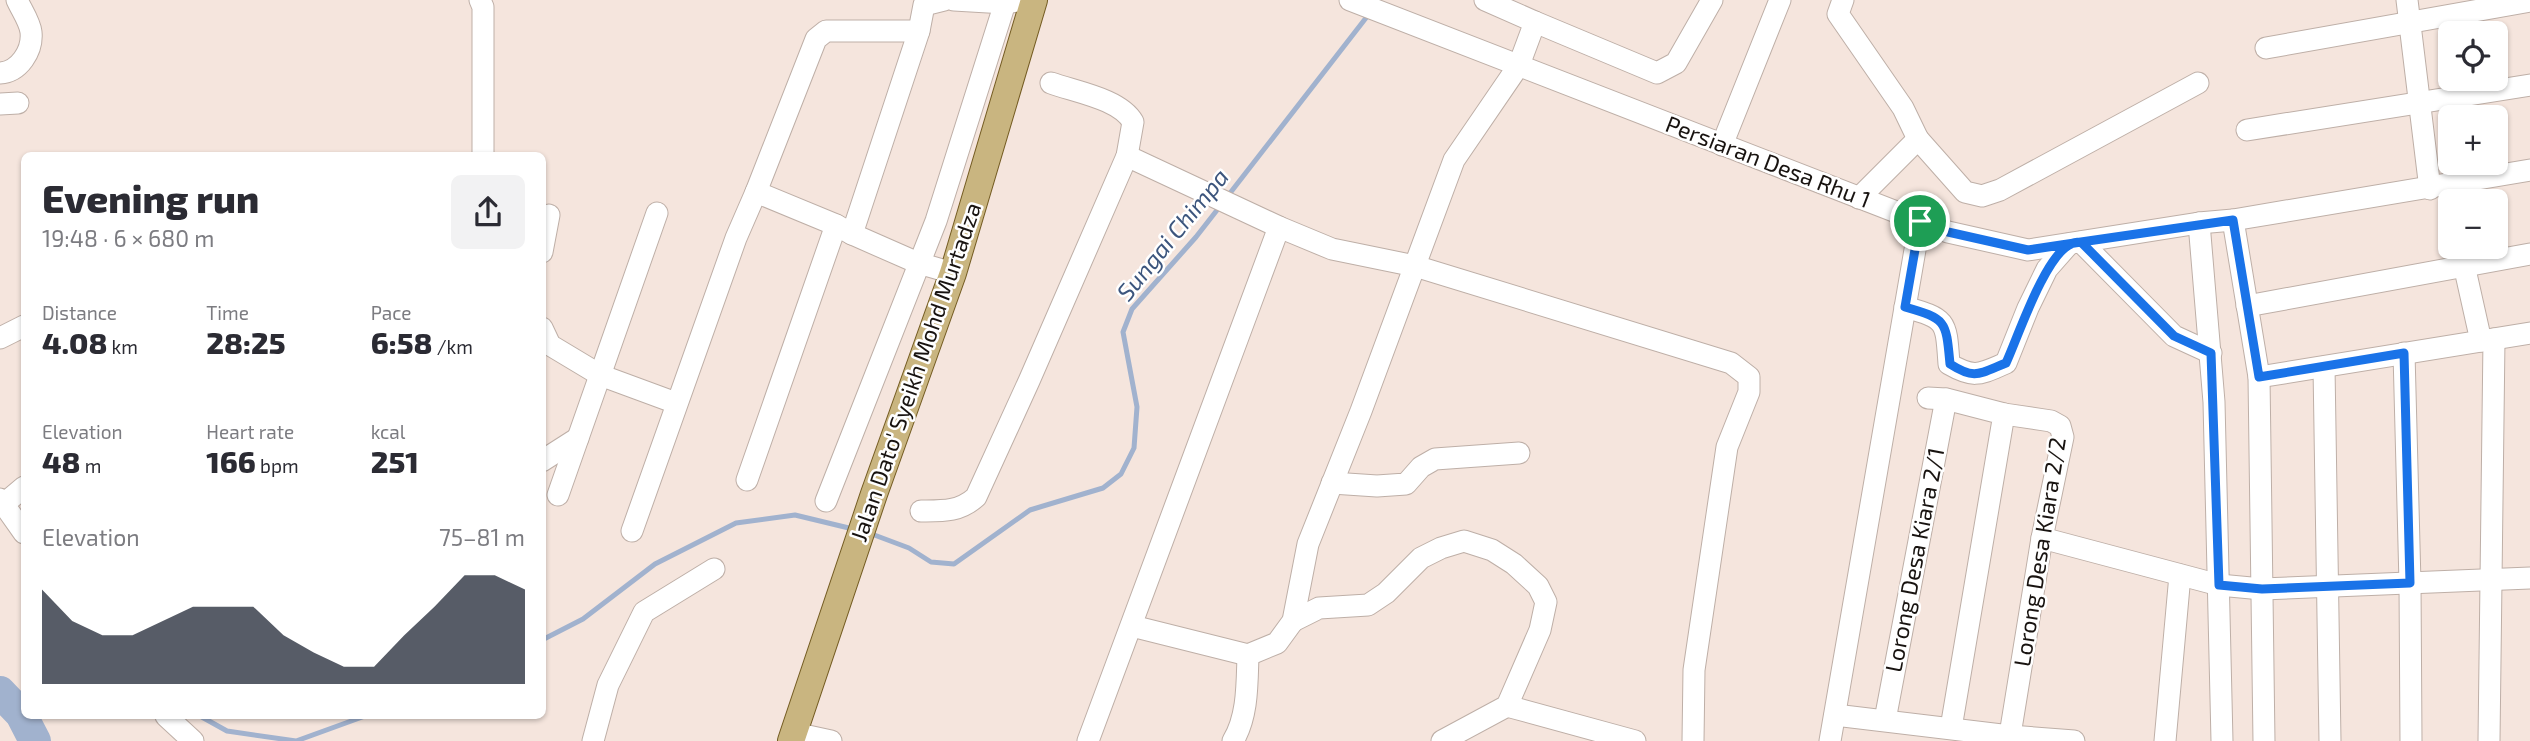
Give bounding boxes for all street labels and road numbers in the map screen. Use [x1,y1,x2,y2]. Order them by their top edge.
street label: Persiaran Desa Rhu 1 [1662,109,1875,213]
street label: Jalan Dato' Syeikh Mohd Murtadza [844,198,986,545]
street label: Lorong Desa Kiara 2/2 [2007,435,2071,669]
street label: Lorong Desa Kiara 2/1 [1879,445,1950,674]

